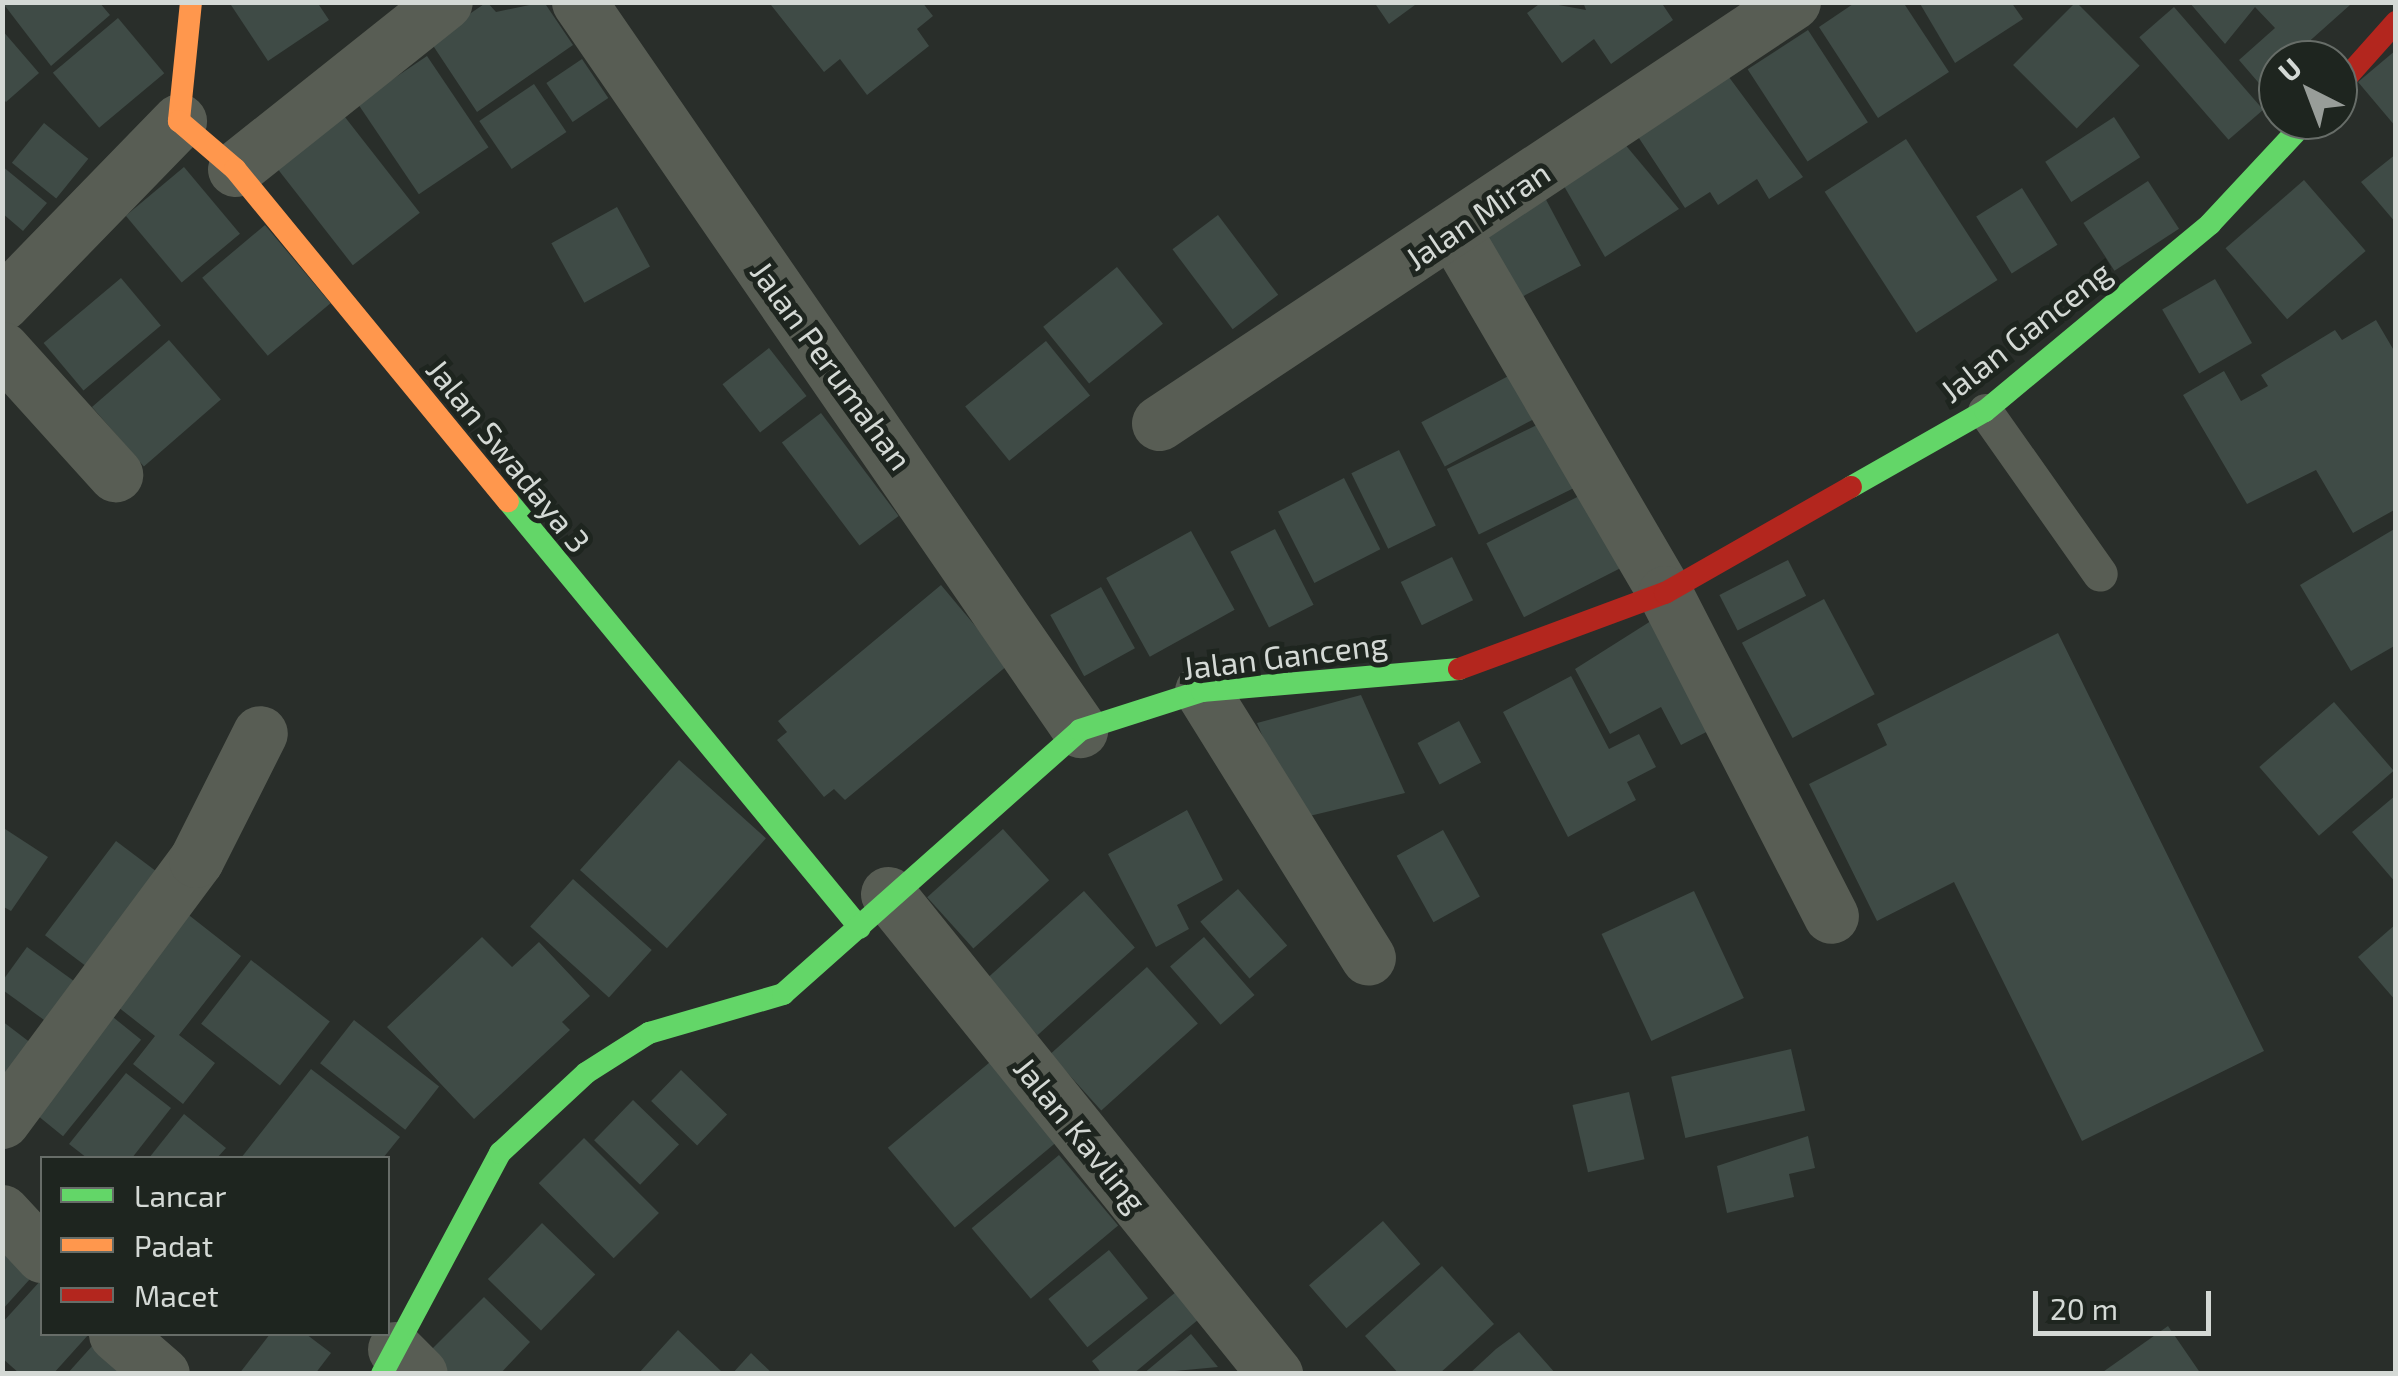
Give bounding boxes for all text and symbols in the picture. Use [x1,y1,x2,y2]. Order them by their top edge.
north arrow [2258,40,2358,140]
text: U [2271,50,2308,88]
street label: Jalan Miran [1397,153,1557,277]
street label: Jalan Ganceng [1932,252,2118,410]
street label: Jalan Perumahan [743,253,921,477]
street label: Jalan Swadaya 3 [419,350,599,560]
street label: Jalan Ganceng [1180,623,1390,687]
street label: Jalan Kavling [1007,1049,1155,1219]
legend [40,1156,390,1336]
text: Lancar [134,1177,227,1213]
text: Padat [134,1227,213,1263]
scale bar [2038,1271,2216,1333]
text: Macet [134,1277,219,1313]
text: 20 m [2050,1290,2118,1326]

